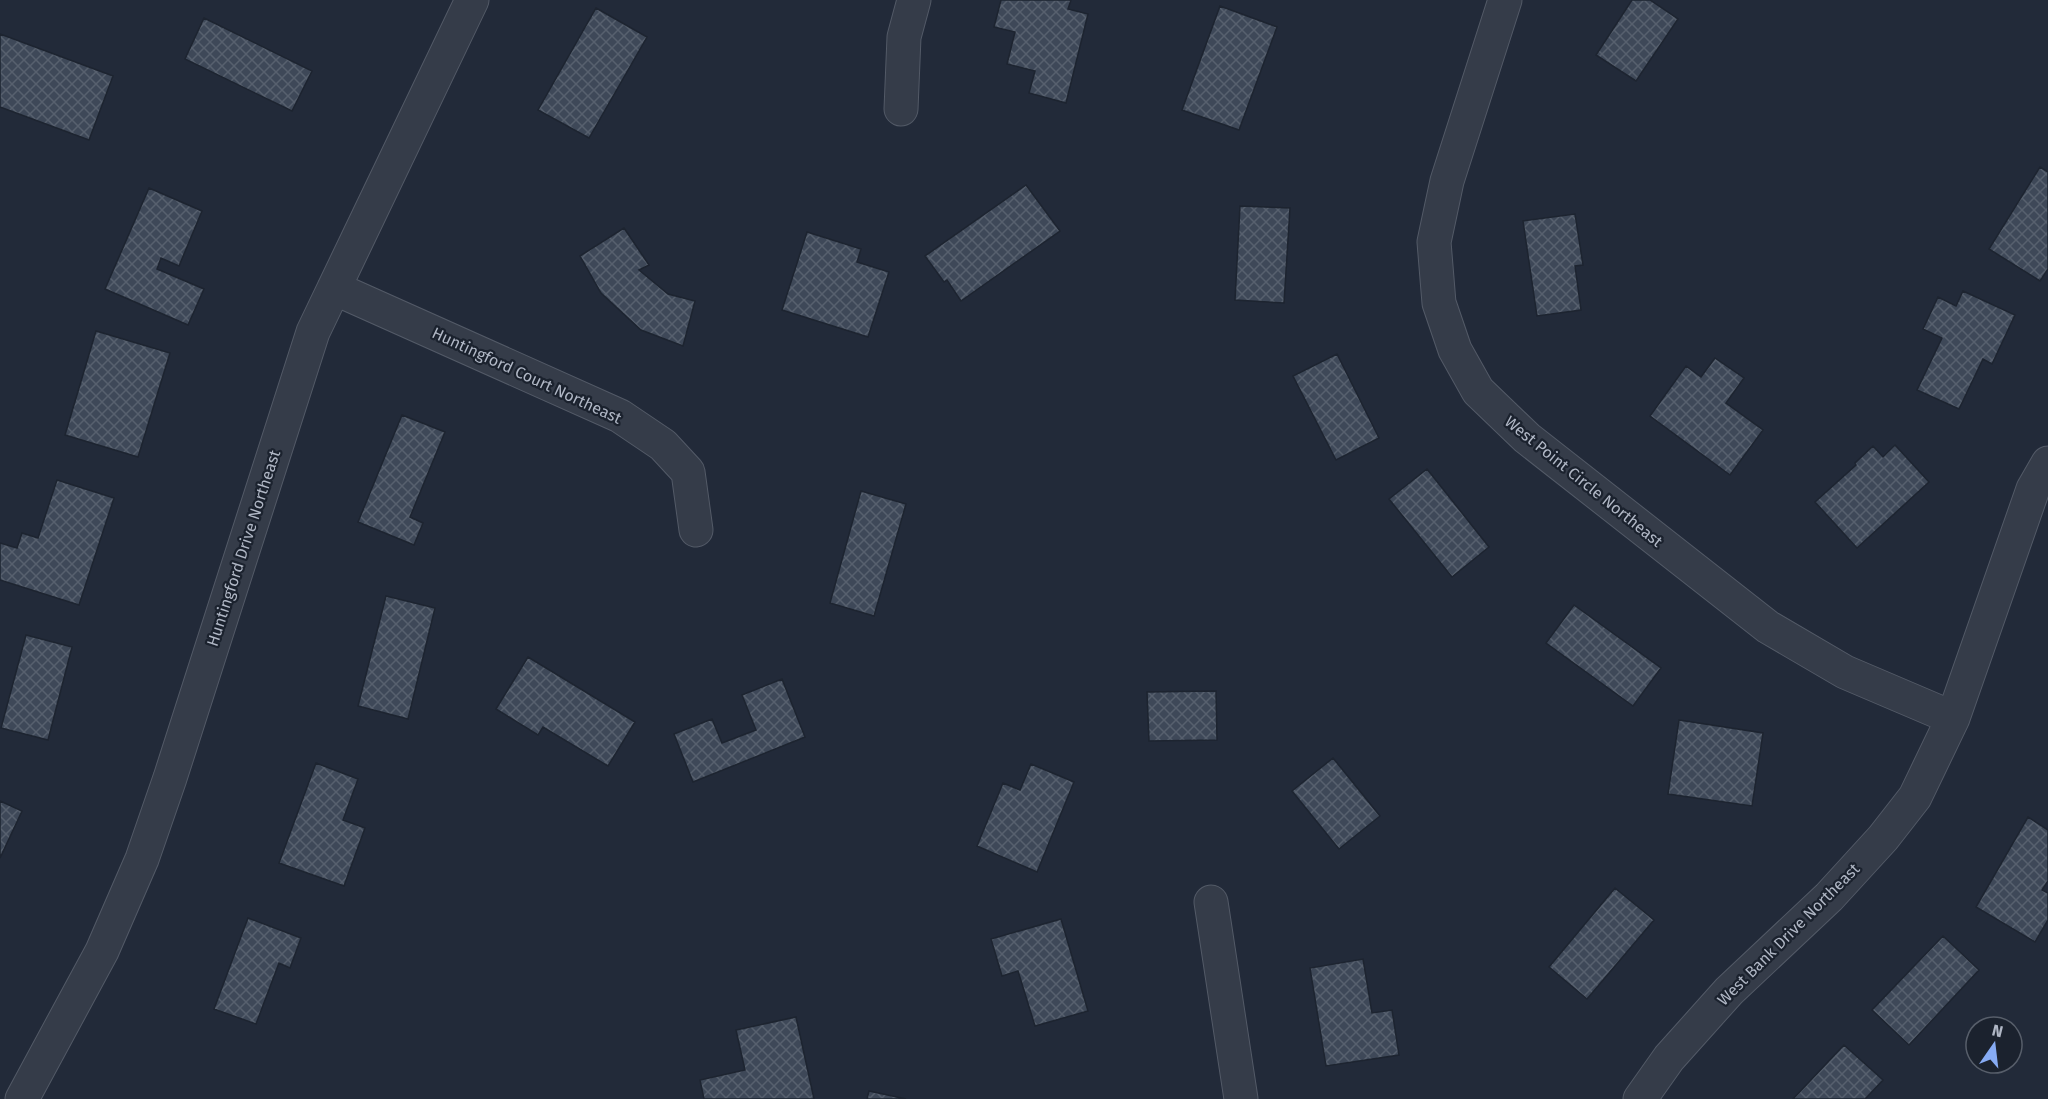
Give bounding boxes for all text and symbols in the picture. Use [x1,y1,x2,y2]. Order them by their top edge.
street label: Huntingford Court Northeast [429,323,625,428]
street label: West Point Circle Northeast [1501,412,1667,551]
street label: Huntingford Drive Northeast [203,447,284,649]
street label: West Bank Drive Northeast [1713,859,1864,1009]
north arrow [1964,1015,2024,1075]
text: N [1990,1020,2005,1041]

